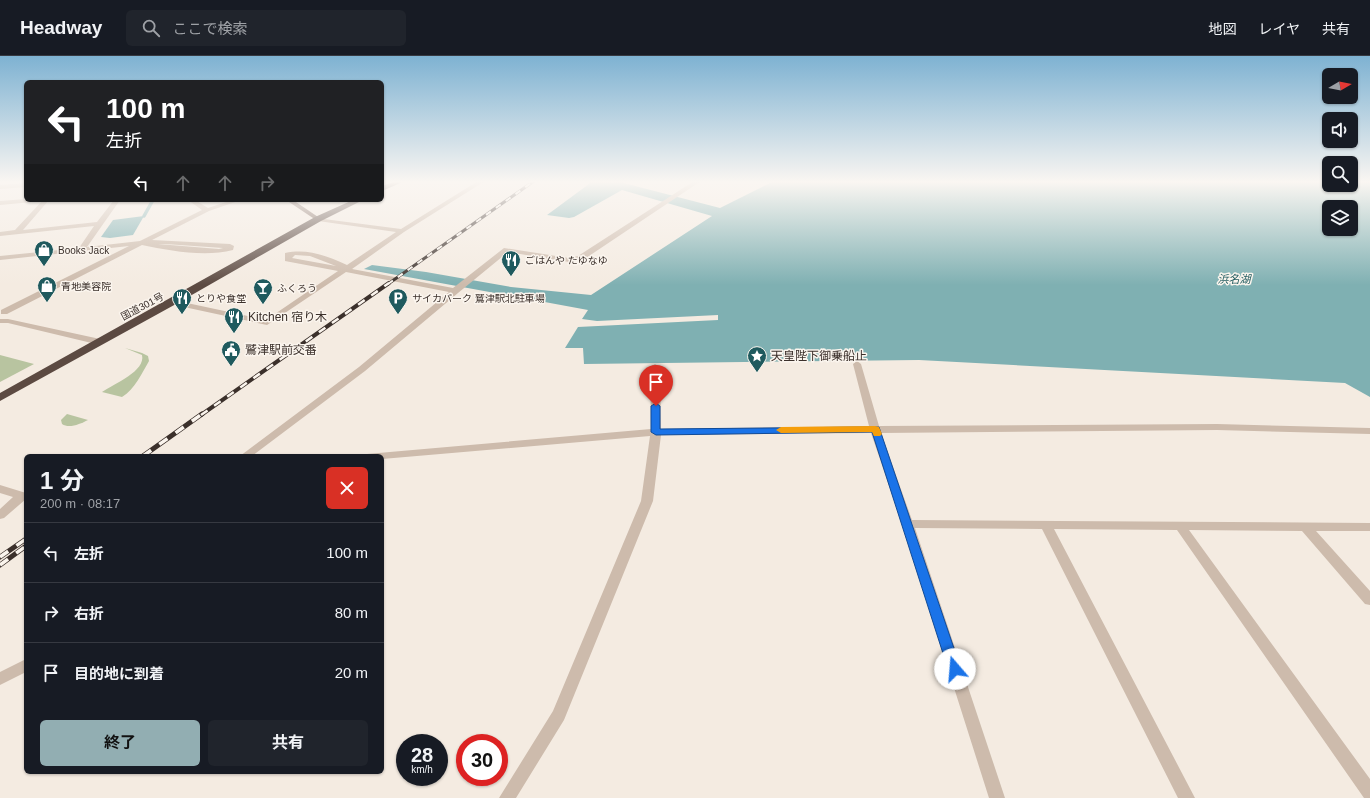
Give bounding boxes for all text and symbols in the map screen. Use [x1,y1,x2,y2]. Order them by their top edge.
search box [126,10,406,46]
text: Headway [20,17,102,38]
icon: search [140,17,162,39]
text: ここで検索 [172,20,247,37]
text: 地図 [1208,21,1236,37]
text: レイヤ [1258,21,1300,37]
text: 共有 [1322,21,1350,37]
north arrow [1322,68,1358,104]
map controls [1322,68,1358,236]
text: 100 m [106,93,185,124]
icon: left [40,96,92,148]
button: sound [1322,112,1358,148]
text: 左折 [106,131,142,151]
button: search [1322,156,1358,192]
icon: left [130,172,152,194]
icon: ahead [172,172,194,194]
icon: ahead [214,172,236,194]
icon: right [256,172,278,194]
button: layers [1322,200,1358,236]
shop icon: Books Jack [33,239,55,267]
place label: Books Jack [58,245,110,256]
restaurant icon: ごはんや たゆなゆ [500,249,522,277]
place label: ごはんや たゆなゆ [525,255,608,266]
water label: 浜名湖 [1218,273,1252,285]
shop icon: 青地美容院 [36,275,58,303]
bar icon: ふくろう [252,277,274,305]
place label: 青地美容院 [61,281,111,292]
place label: ふくろう [277,283,317,294]
restaurant icon: とりや食堂 [171,287,193,315]
parking icon: サイカパーク 鷲津駅北駐車場 [387,287,409,315]
street label: 国道301号 [119,291,165,322]
place label: とりや食堂 [196,293,246,304]
place label: サイカパーク 鷲津駅北駐車場 [412,293,545,304]
restaurant icon: Kitchen 宿り木 [223,306,245,334]
place label: Kitchen 宿り木 [248,310,327,324]
public building icon: 鷲津駅前交番 [220,339,242,367]
place label: 鷲津駅前交番 [245,343,317,357]
place icon: 天皇陛下御乗船止 [746,345,768,373]
place label: 天皇陛下御乗船止 [771,349,867,363]
pin [639,365,673,406]
icon: arrive [645,371,667,393]
text: 1 分 [40,467,84,494]
button: close [326,467,368,509]
text: 200 m · 08:17 [40,496,120,511]
icon: left [40,542,62,564]
text: 100 m [326,544,368,561]
text: 左折 [74,545,104,562]
icon: right [40,602,62,624]
text: 80 m [335,604,368,621]
text: 右折 [74,605,104,622]
position arrow [934,648,976,690]
icon: arrive [40,662,62,684]
text: 20 m [335,664,368,681]
text: 目的地に到着 [74,665,164,682]
button: 終了 [40,720,200,766]
button: 共有 [208,720,368,766]
speed limit sign: 30 [456,734,508,786]
text: 28 [411,744,433,766]
text: km/h [411,764,433,775]

